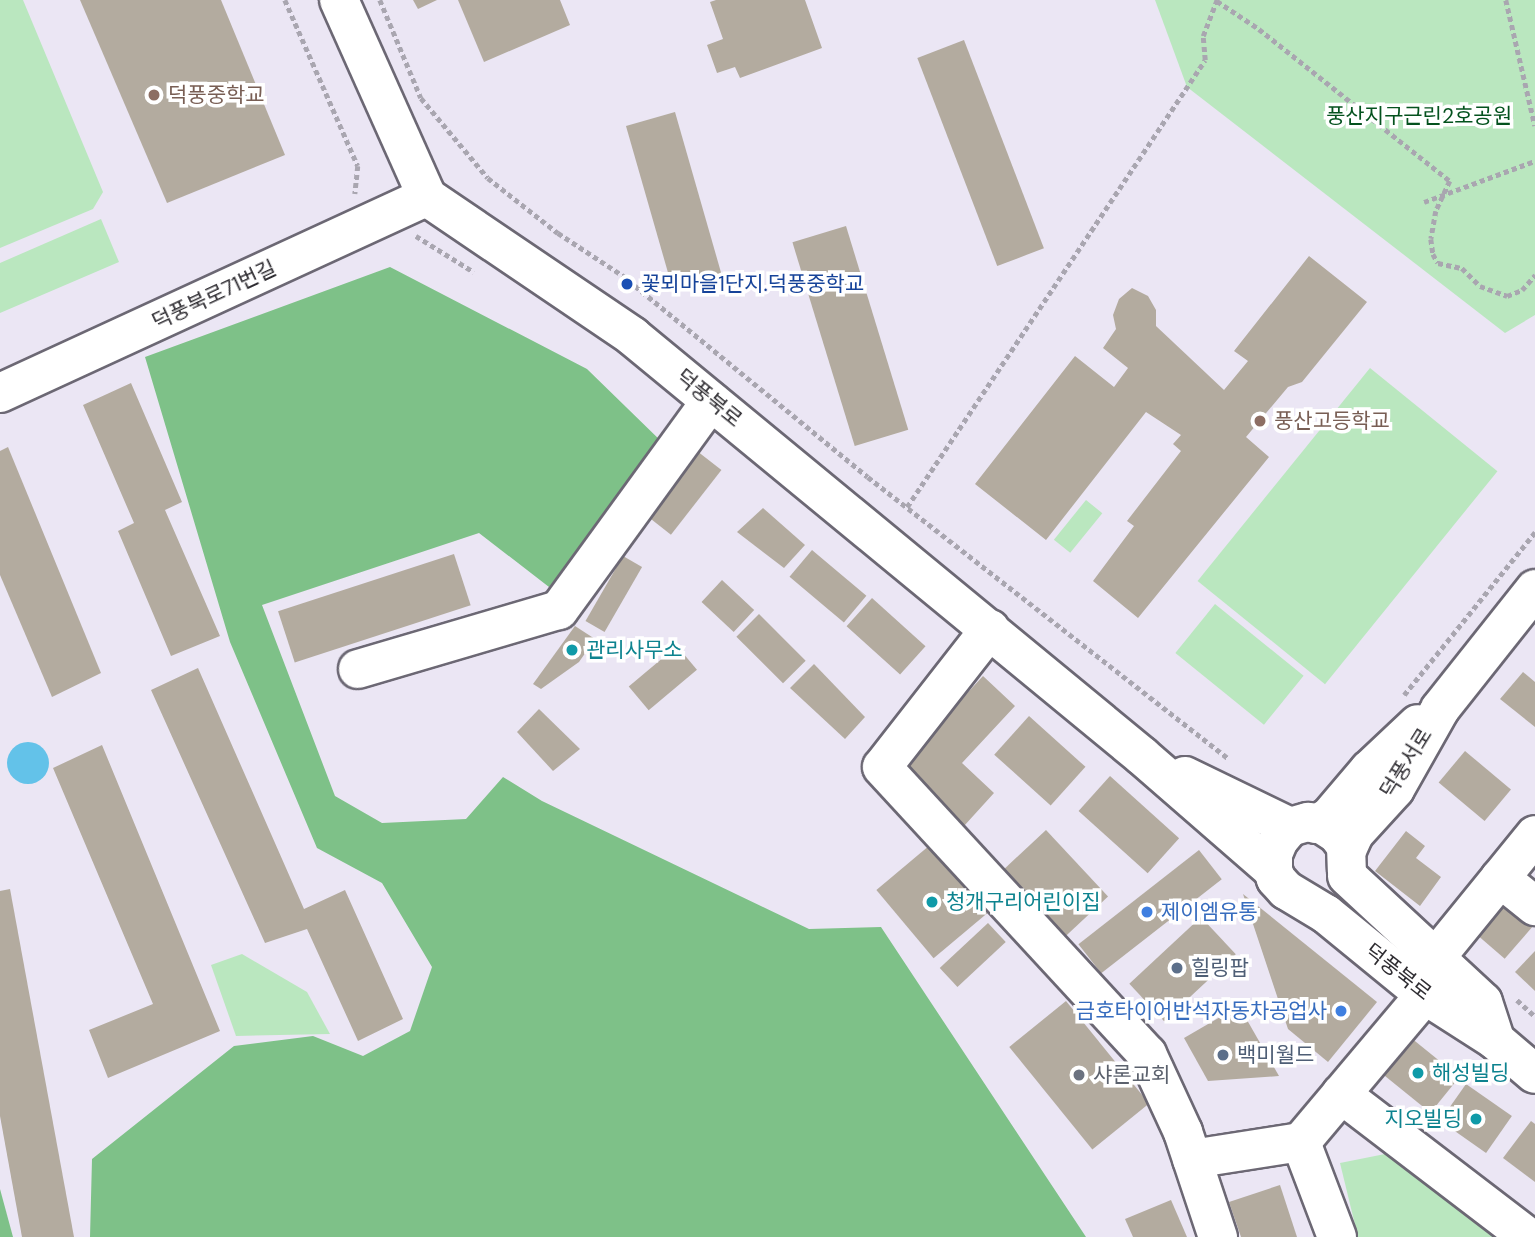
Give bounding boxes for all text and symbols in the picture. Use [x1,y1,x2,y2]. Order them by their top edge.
place label: 덕풍중학교 [168,82,265,108]
marker: 덕풍중학교 [146,87,162,103]
park label: 풍산지구근린2호공원 [1326,103,1512,129]
street label: 덕풍북로71번길 [148,255,280,335]
place label: 꽃뫼마을1단지.덕풍중학교 [641,271,864,297]
marker: 꽃뫼마을1단지.덕풍중학교 [619,276,635,292]
street label: 덕풍북로 [671,364,747,432]
place label: 풍산고등학교 [1274,408,1390,434]
marker: 풍산고등학교 [1252,413,1268,429]
place label: 관리사무소 [586,637,683,663]
marker: 관리사무소 [564,642,580,658]
street label: 덕풍서로 [1375,724,1437,802]
place label: 청개구리어린이집 [946,889,1101,915]
marker: 청개구리어린이집 [924,894,940,910]
place label: 제이엠유통 [1161,899,1258,925]
marker: 제이엠유통 [1139,904,1155,920]
street label: 덕풍북로 [1360,938,1436,1006]
place label: 힐링팝 [1191,955,1249,981]
marker: 힐링팝 [1169,960,1185,976]
place label: 금호타이어반석자동차공업사 [1076,998,1327,1024]
marker: 금호타이어반석자동차공업사 [1333,1003,1349,1019]
place label: 백미월드 [1237,1042,1314,1068]
marker: 백미월드 [1215,1047,1231,1063]
place label: 해성빌딩 [1432,1060,1509,1086]
place label: 샤론교회 [1093,1062,1170,1088]
marker: 해성빌딩 [1410,1065,1426,1081]
marker: 샤론교회 [1071,1067,1087,1083]
place label: 지오빌딩 [1385,1106,1462,1132]
marker: 지오빌딩 [1468,1111,1484,1127]

